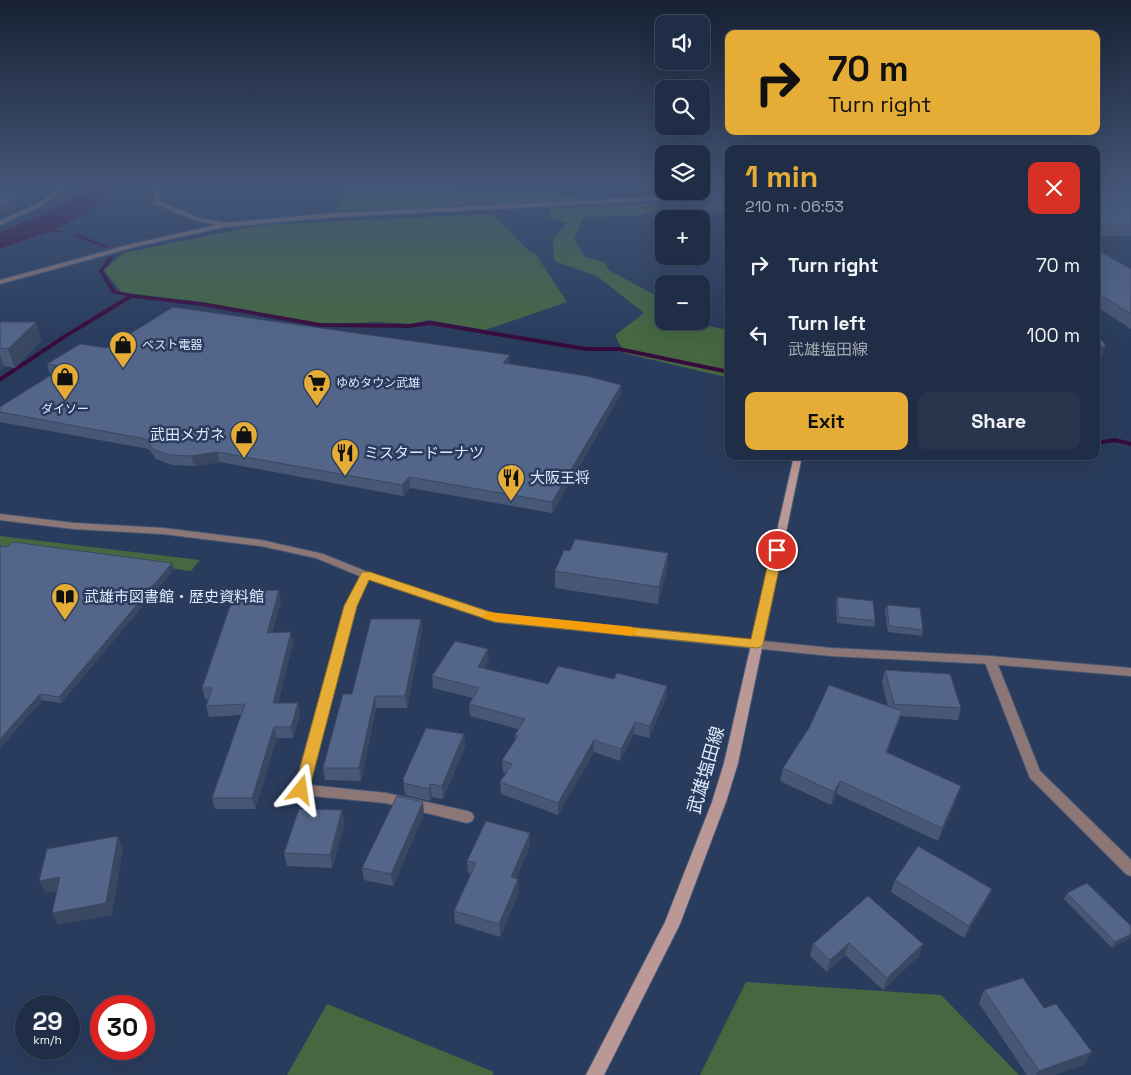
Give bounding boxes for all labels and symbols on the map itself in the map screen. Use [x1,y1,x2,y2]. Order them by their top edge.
shop icon: ベスト電器 [108,330,138,369]
place label: ベスト電器 [142,337,202,353]
shop icon: ダイソー [50,362,80,401]
supermarket icon: ゆめタウン武雄 [302,368,332,407]
place label: ゆめタウン武雄 [336,375,420,391]
place label: ダイソー [41,401,89,417]
shop icon: 武田メガネ [229,420,259,459]
place label: 武田メガネ [150,425,225,444]
restaurant icon: ミスタードーナツ [330,438,360,477]
place label: ミスタードーナツ [364,443,484,462]
restaurant icon: 大阪王将 [496,463,526,502]
place label: 大阪王将 [530,468,590,487]
pin [756,529,798,571]
library icon: 武雄市図書館・歴史資料館 [50,582,80,621]
place label: 武雄市図書館・歴史資料館 [84,587,264,606]
street label: 武雄塩田線 [682,723,729,816]
position arrow [274,763,326,815]
speed limit sign: 30 [90,995,155,1060]

